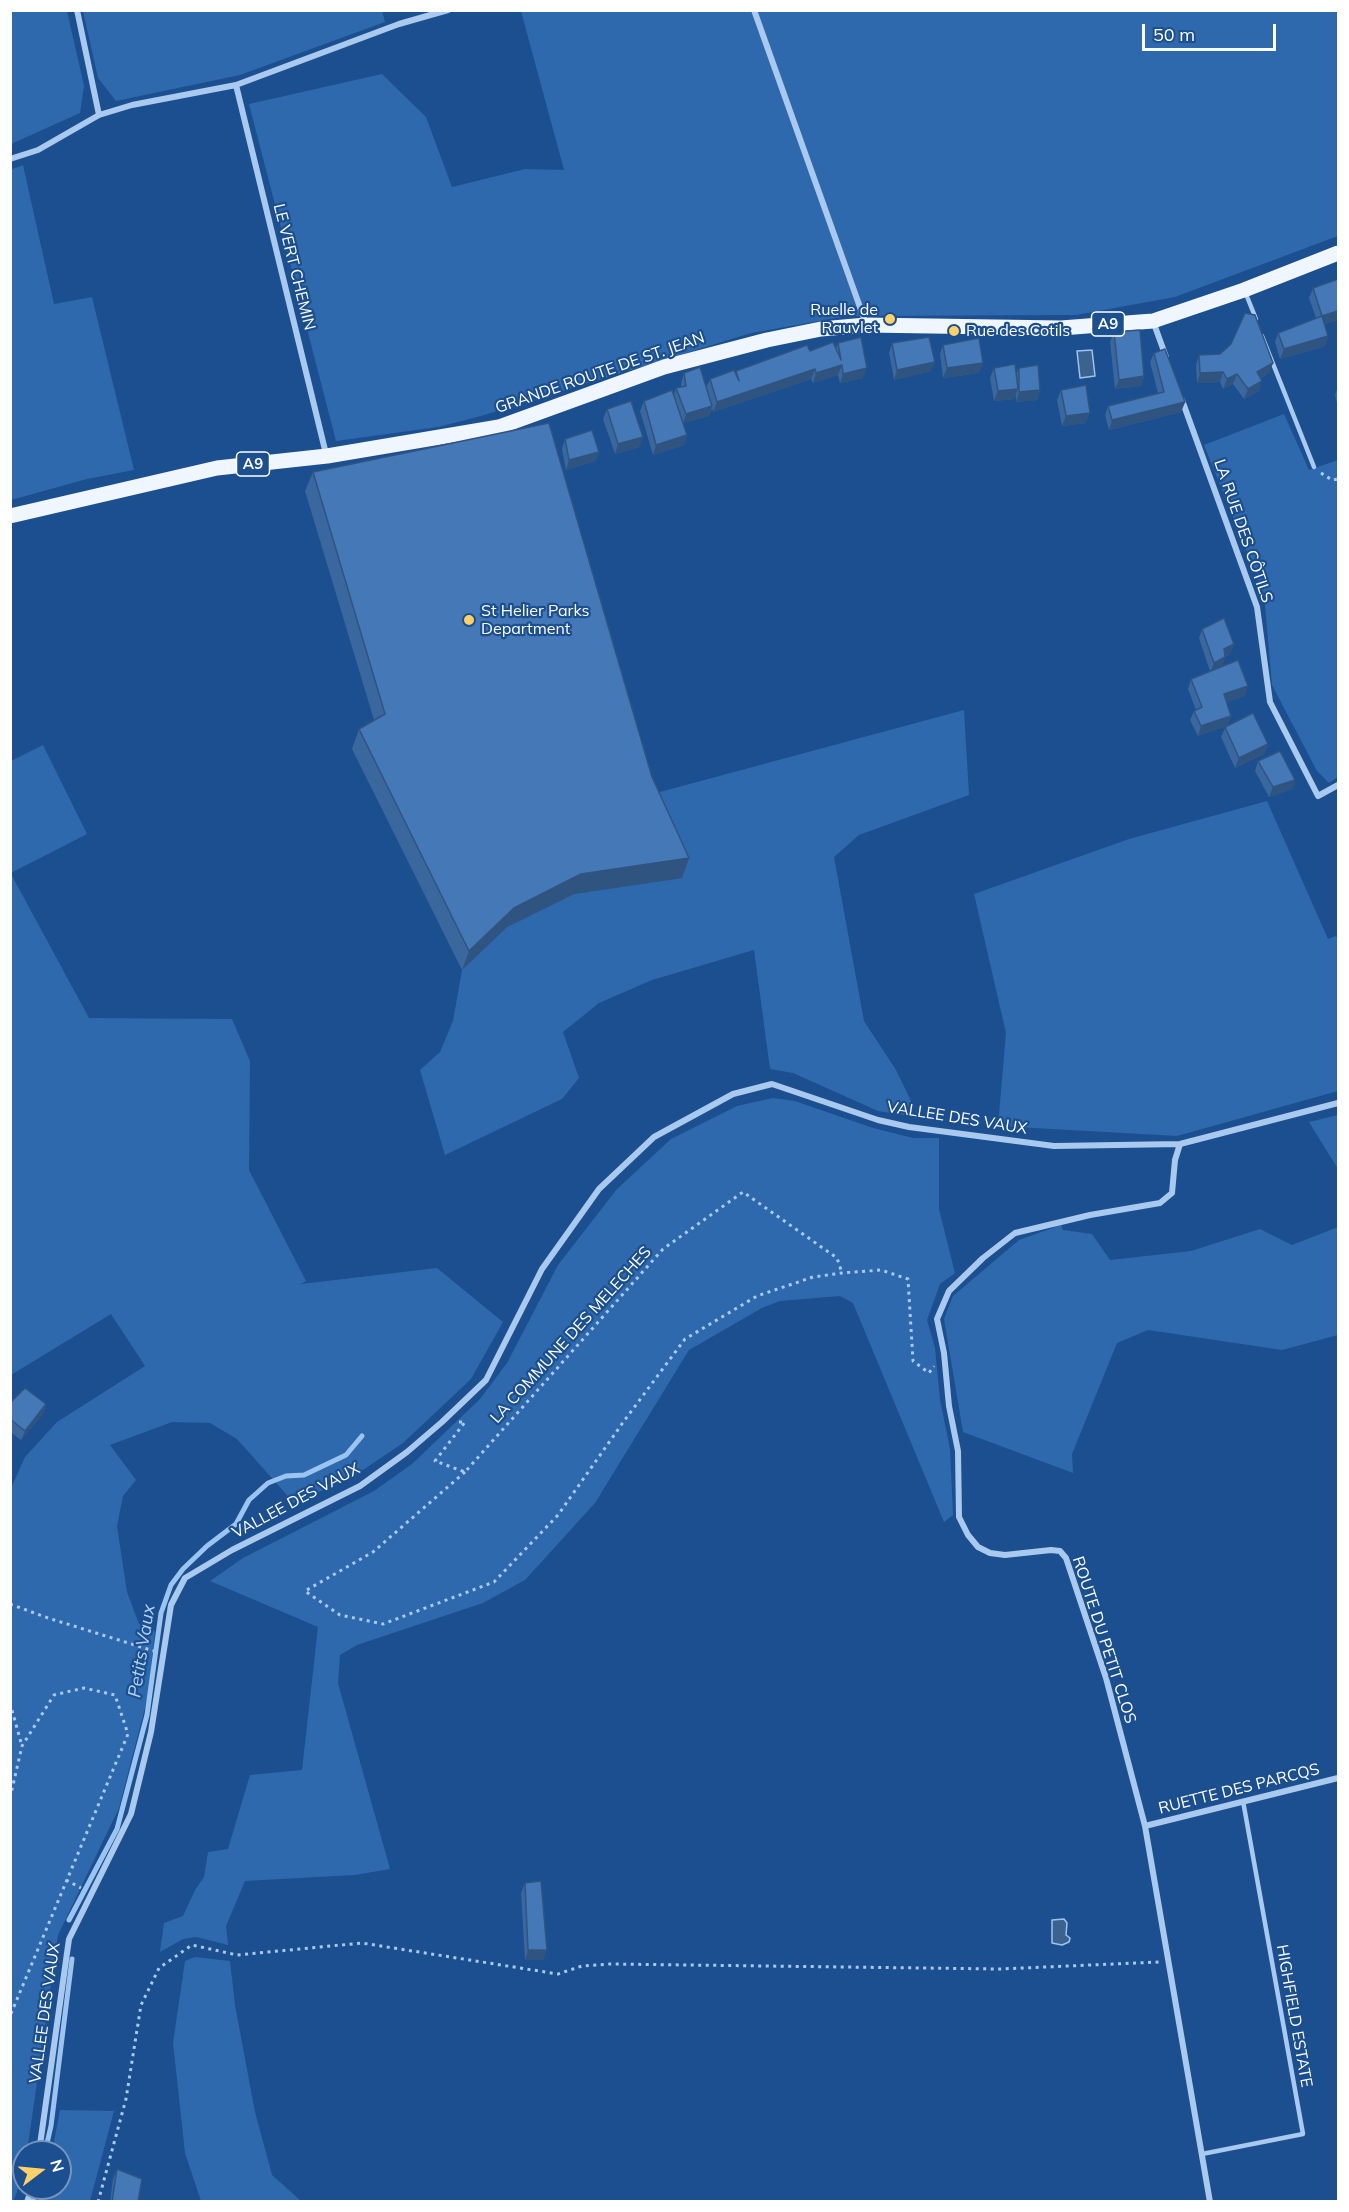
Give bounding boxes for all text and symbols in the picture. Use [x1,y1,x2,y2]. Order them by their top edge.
scale bar [1145,12,1278,50]
text: 50 m [1153,23,1195,46]
street label: LE VERT CHEMIN [269,202,319,332]
place label: Ruelle de Rauvlet [810,300,878,338]
marker: Ruelle de Rauvlet [883,312,897,326]
road number: A9 [1092,312,1124,336]
place label: Rue des Cotils [966,321,1070,341]
marker: Rue des Cotils [947,324,961,338]
street label: GRANDE ROUTE DE ST. JEAN [493,328,707,418]
road number: A9 [236,452,270,476]
street label: LA RUE DES CÔTILS [1209,457,1277,605]
place label: St Helier Parks Department [481,601,589,639]
marker: St Helier Parks Department [462,613,476,627]
street label: VALLEE DES VAUX [885,1097,1029,1139]
street label: LA COMMUNE DES MELECHES [487,1243,655,1427]
street label: VALLEE DES VAUX [229,1459,363,1543]
street label: ROUTE DU PETIT CLOS [1068,1554,1140,1726]
water label: Petits Vaux [124,1603,160,1699]
street label: RUETTE DES PARCQS [1156,1760,1322,1818]
street label: VALLEE DES VAUX [26,1941,64,2085]
street label: HIGHFIELD ESTATE [1272,1943,1316,2089]
north arrow [12,2140,72,2200]
text: N [46,2157,69,2174]

